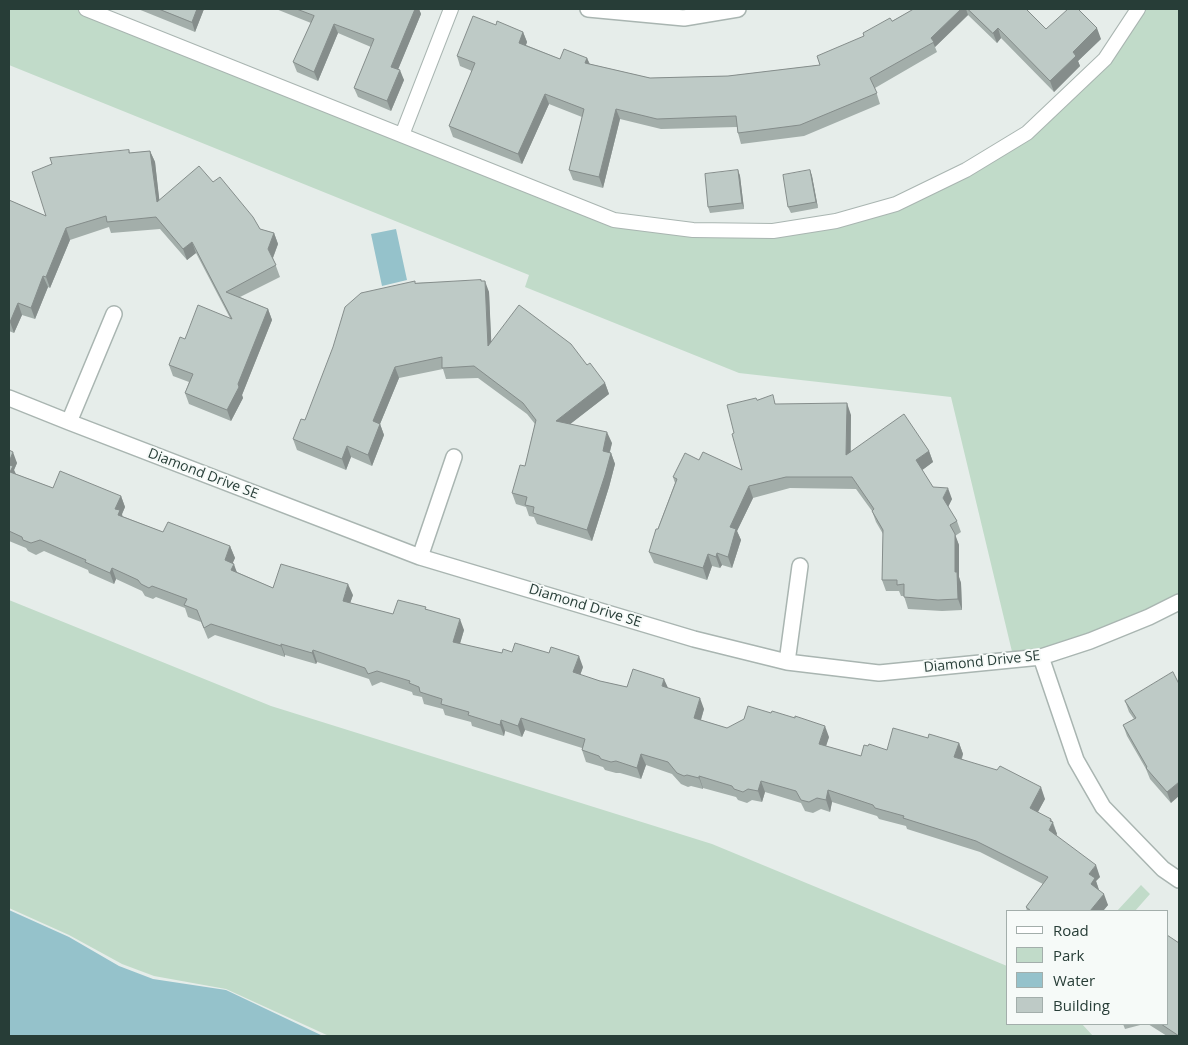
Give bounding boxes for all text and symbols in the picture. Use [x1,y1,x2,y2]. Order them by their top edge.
street label: Diamond Drive SE [145,445,261,503]
street label: Diamond Drive SE [527,581,643,631]
street label: Diamond Drive SE [923,648,1041,676]
legend [1006,910,1168,1025]
text: Road [1053,920,1089,940]
text: Park [1053,945,1084,965]
text: Water [1053,970,1095,990]
text: Building [1053,995,1110,1015]

